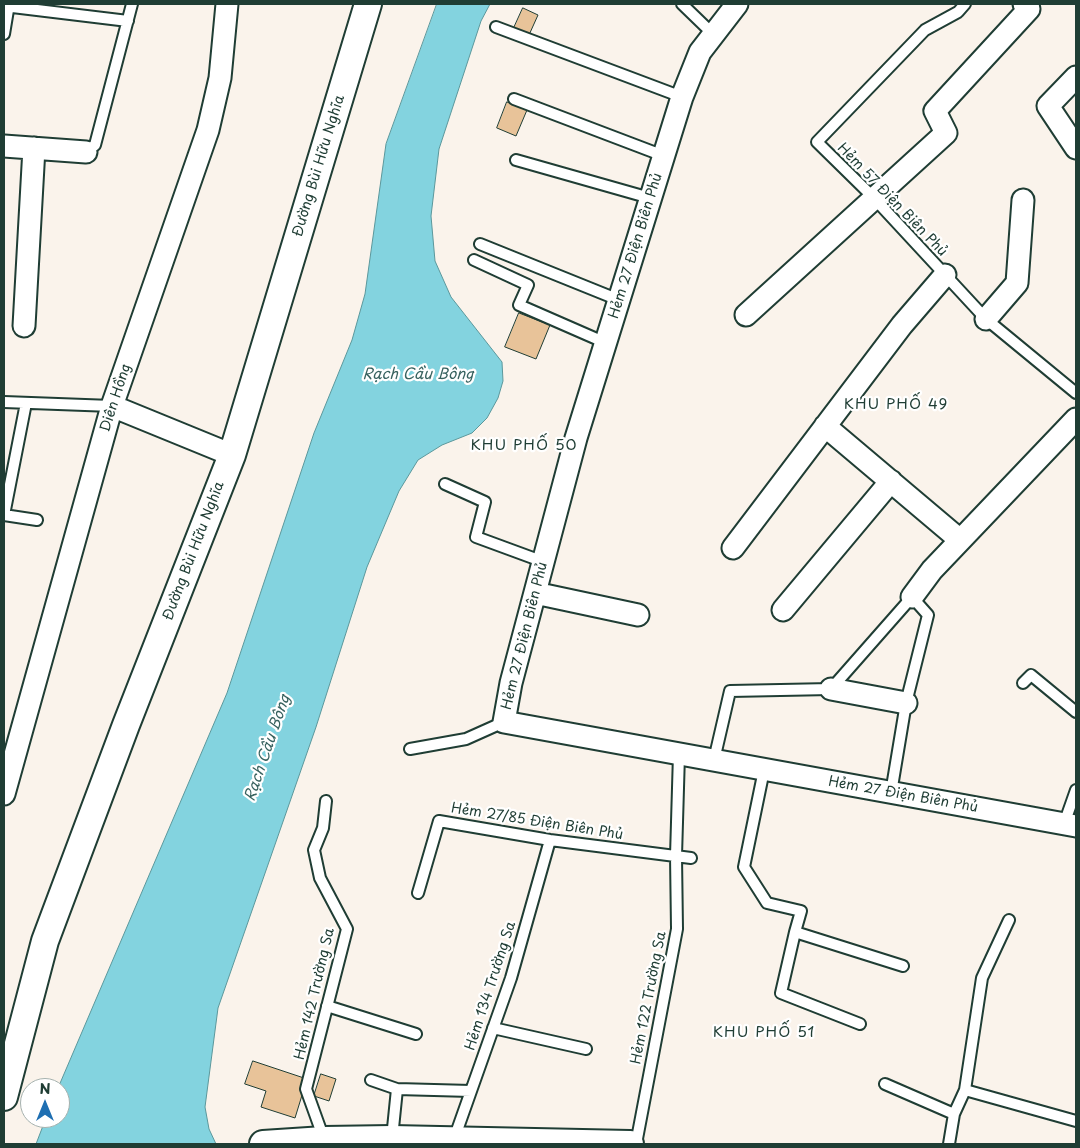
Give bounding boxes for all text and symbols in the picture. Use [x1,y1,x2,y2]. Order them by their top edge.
street label: Đường Bùi Hữu Nghĩa [289,93,349,239]
street label: Hẻm 57 Điện Biên Phủ [834,140,950,260]
street label: Hẻm 27 Điện Biên Phủ [606,171,666,321]
street label: Diên Hồng [97,362,135,434]
water label: Rạch Cầu Bông [362,366,474,384]
district label: KHU PHỐ 49 [842,396,950,414]
district label: KHU PHỐ 50 [469,437,579,455]
street label: Đường Bùi Hữu Nghĩa [160,479,228,623]
street label: Hẻm 27 Điện Biên Phủ [499,560,551,712]
water label: Rạch Cầu Bông [241,693,295,803]
street label: Hẻm 27 Điện Biên Phủ [827,774,979,816]
street label: Hẻm 27/85 Điện Biên Phủ [450,800,624,844]
street label: Hẻm 134 Trường Sa [462,919,520,1053]
street label: Hẻm 142 Trường Sa [292,927,338,1061]
street label: Hẻm 122 Trường Sa [628,930,670,1066]
district label: KHU PHỐ 51 [711,1024,817,1042]
north arrow [20,1078,70,1128]
text: N [39,1078,51,1099]

